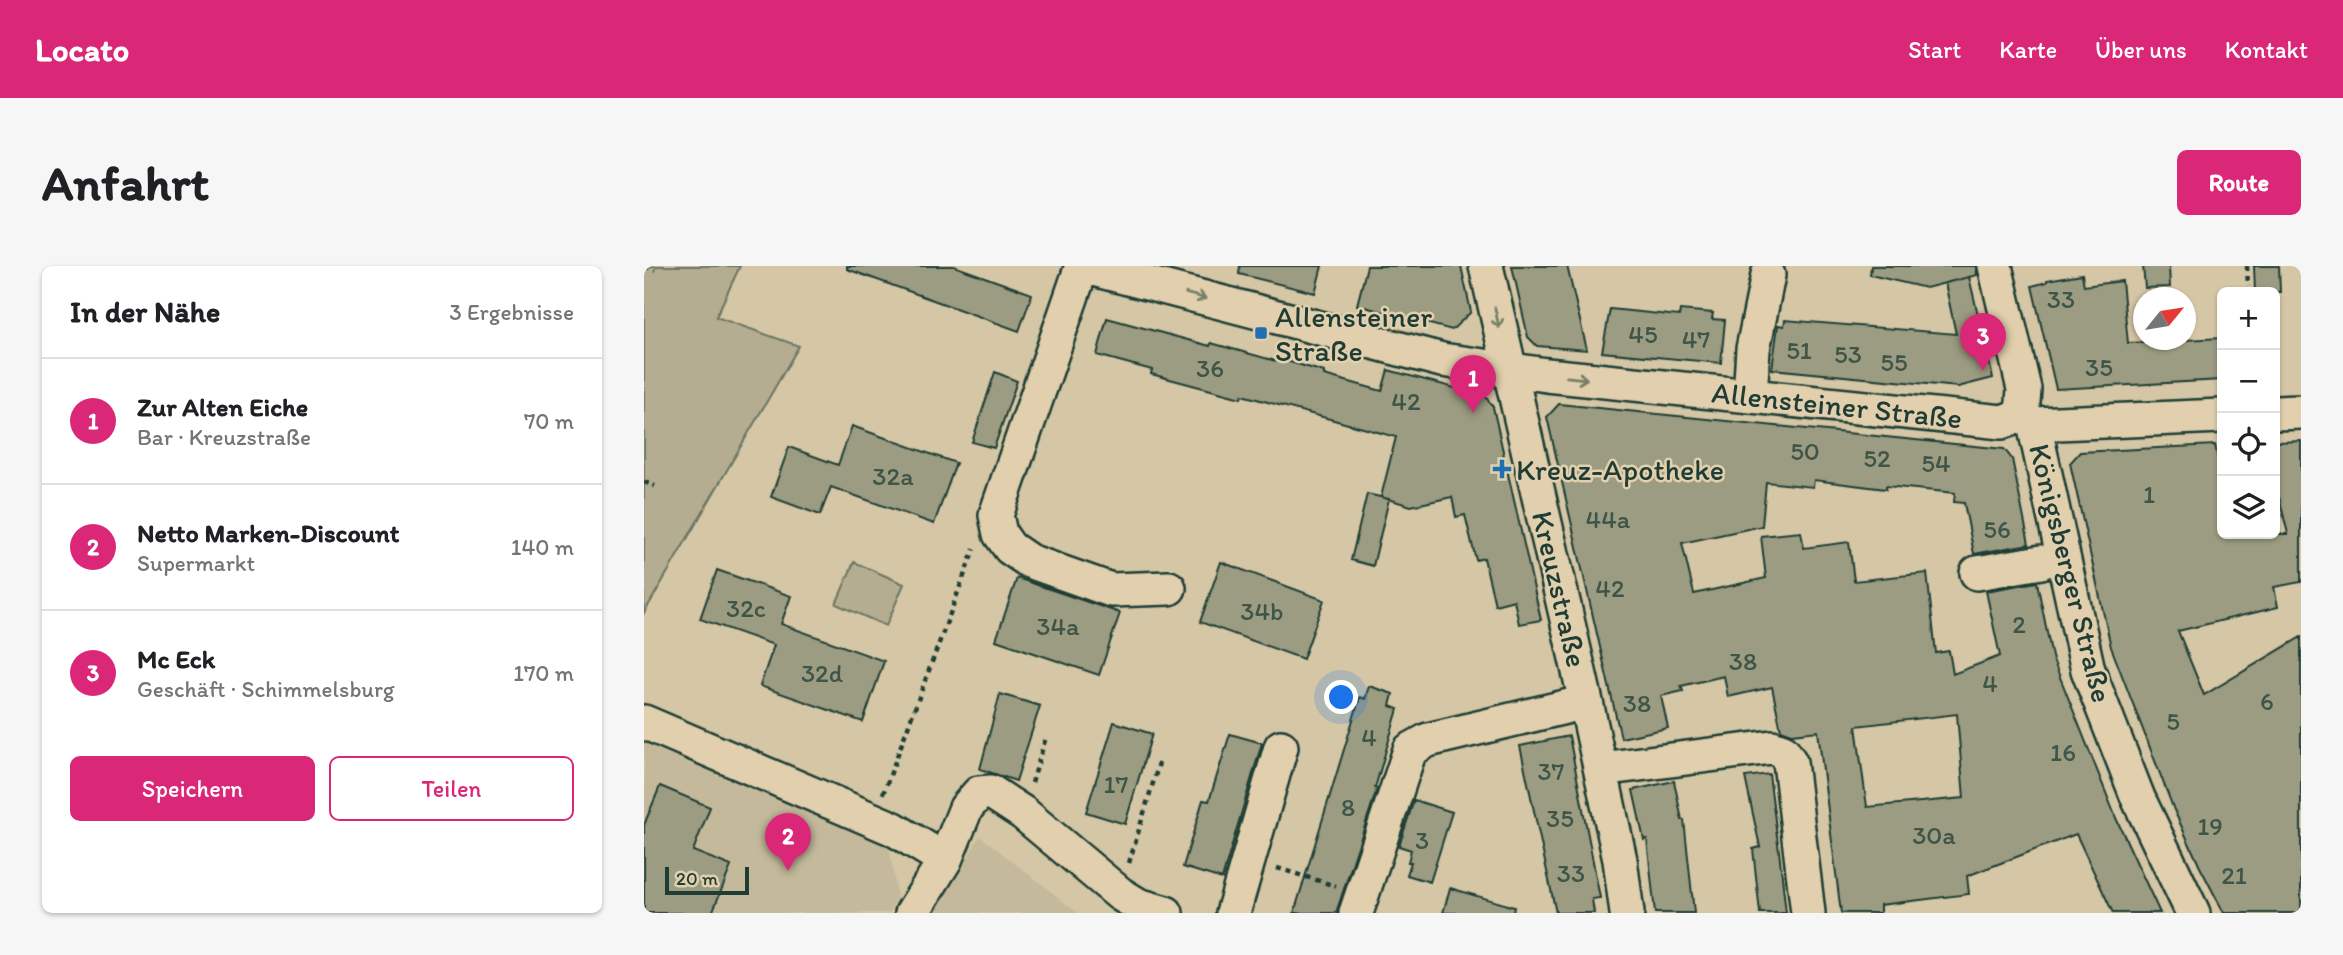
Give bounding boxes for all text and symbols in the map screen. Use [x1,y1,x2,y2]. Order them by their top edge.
text: Locato [35,30,129,69]
text: Start [1908,35,1961,64]
text: Karte [1999,35,2057,64]
text: Über uns [2095,35,2187,64]
text: Kontakt [2225,35,2308,64]
button: Route [2177,150,2301,215]
text: Anfahrt [42,153,209,212]
house number: 33 [2047,283,2075,315]
north arrow [2133,287,2196,350]
map controls [2217,287,2280,539]
button: + [2217,287,2280,350]
one-way arrow [1184,290,1206,303]
text: In der Nähe [70,293,220,330]
text: 3 Ergebnisse [449,298,574,326]
place label: Allensteiner Straße [1275,298,1432,369]
one-way arrow [1491,306,1505,329]
pin: 3 [1960,313,2006,371]
house number: 45 [1628,318,1658,350]
house number: 47 [1682,323,1710,355]
marker: Allensteiner Straße [1253,325,1269,341]
house number: 51 [1786,334,1812,366]
house number: 53 [1834,338,1862,370]
house number: 55 [1880,346,1908,378]
button: − [2217,350,2280,413]
house number: 35 [2085,351,2113,383]
house number: 36 [1196,352,1224,384]
pin: 1 [1450,355,1496,413]
one-way arrow [1565,372,1587,385]
street label: Allensteiner Straße [1710,373,1964,437]
house number: 42 [1391,385,1421,417]
text: Zur Alten Eiche [137,391,308,423]
text: 1 [88,407,98,435]
text: 70 m [524,407,574,435]
button: locate [2217,413,2280,476]
text: Bar · Kreuzstraße [137,423,311,451]
house number: 50 [1790,435,1820,467]
street label: Königsberger Straße [2021,440,2121,706]
house number: 52 [1863,442,1891,474]
house number: 54 [1921,447,1951,479]
place label: Kreuz-Apotheke [1516,451,1724,488]
house number: 32a [872,460,914,492]
marker: Kreuz-Apotheke [1494,461,1510,477]
button: layers [2217,476,2280,539]
house number: 1 [2143,478,2155,510]
house number: 44a [1586,503,1631,535]
street label: Kreuzstraße [1524,507,1596,671]
house number: 56 [1983,513,2011,545]
text: Netto Marken-Discount [137,517,400,549]
text: 2 [87,533,99,561]
text: 140 m [511,533,574,561]
text: Supermarkt [137,549,255,577]
house number: 42 [1595,572,1625,604]
house number: 32c [726,592,766,624]
house number: 34b [1240,595,1284,627]
house number: 2 [2012,608,2026,640]
house number: 34a [1036,610,1080,642]
text: Mc Eck [137,643,215,675]
house number: 38 [1729,645,1757,677]
house number: 32d [801,657,844,689]
text: 3 [87,659,99,687]
text: 170 m [513,659,574,687]
house number: 4 [1982,667,1998,699]
text: Geschäft · Schimmelsburg [137,675,395,703]
your location [1324,680,1358,714]
house number: 6 [2260,685,2274,717]
house number: 38 [1623,687,1651,719]
house number: 5 [2166,705,2180,737]
house number: 4 [1361,721,1377,753]
house number: 16 [2050,736,2076,768]
house number: 37 [1537,755,1565,787]
button: Speichern [70,756,315,821]
button: Teilen [329,756,574,821]
house number: 17 [1104,768,1129,800]
house number: 8 [1341,791,1355,823]
house number: 35 [1546,802,1574,834]
house number: 19 [2197,810,2223,842]
pin: 2 [765,813,811,871]
house number: 30a [1912,819,1956,851]
house number: 3 [1415,824,1429,856]
house number: 33 [1557,857,1585,889]
house number: 21 [2221,859,2247,891]
scale bar [665,864,749,896]
text: 20 m [676,867,718,890]

